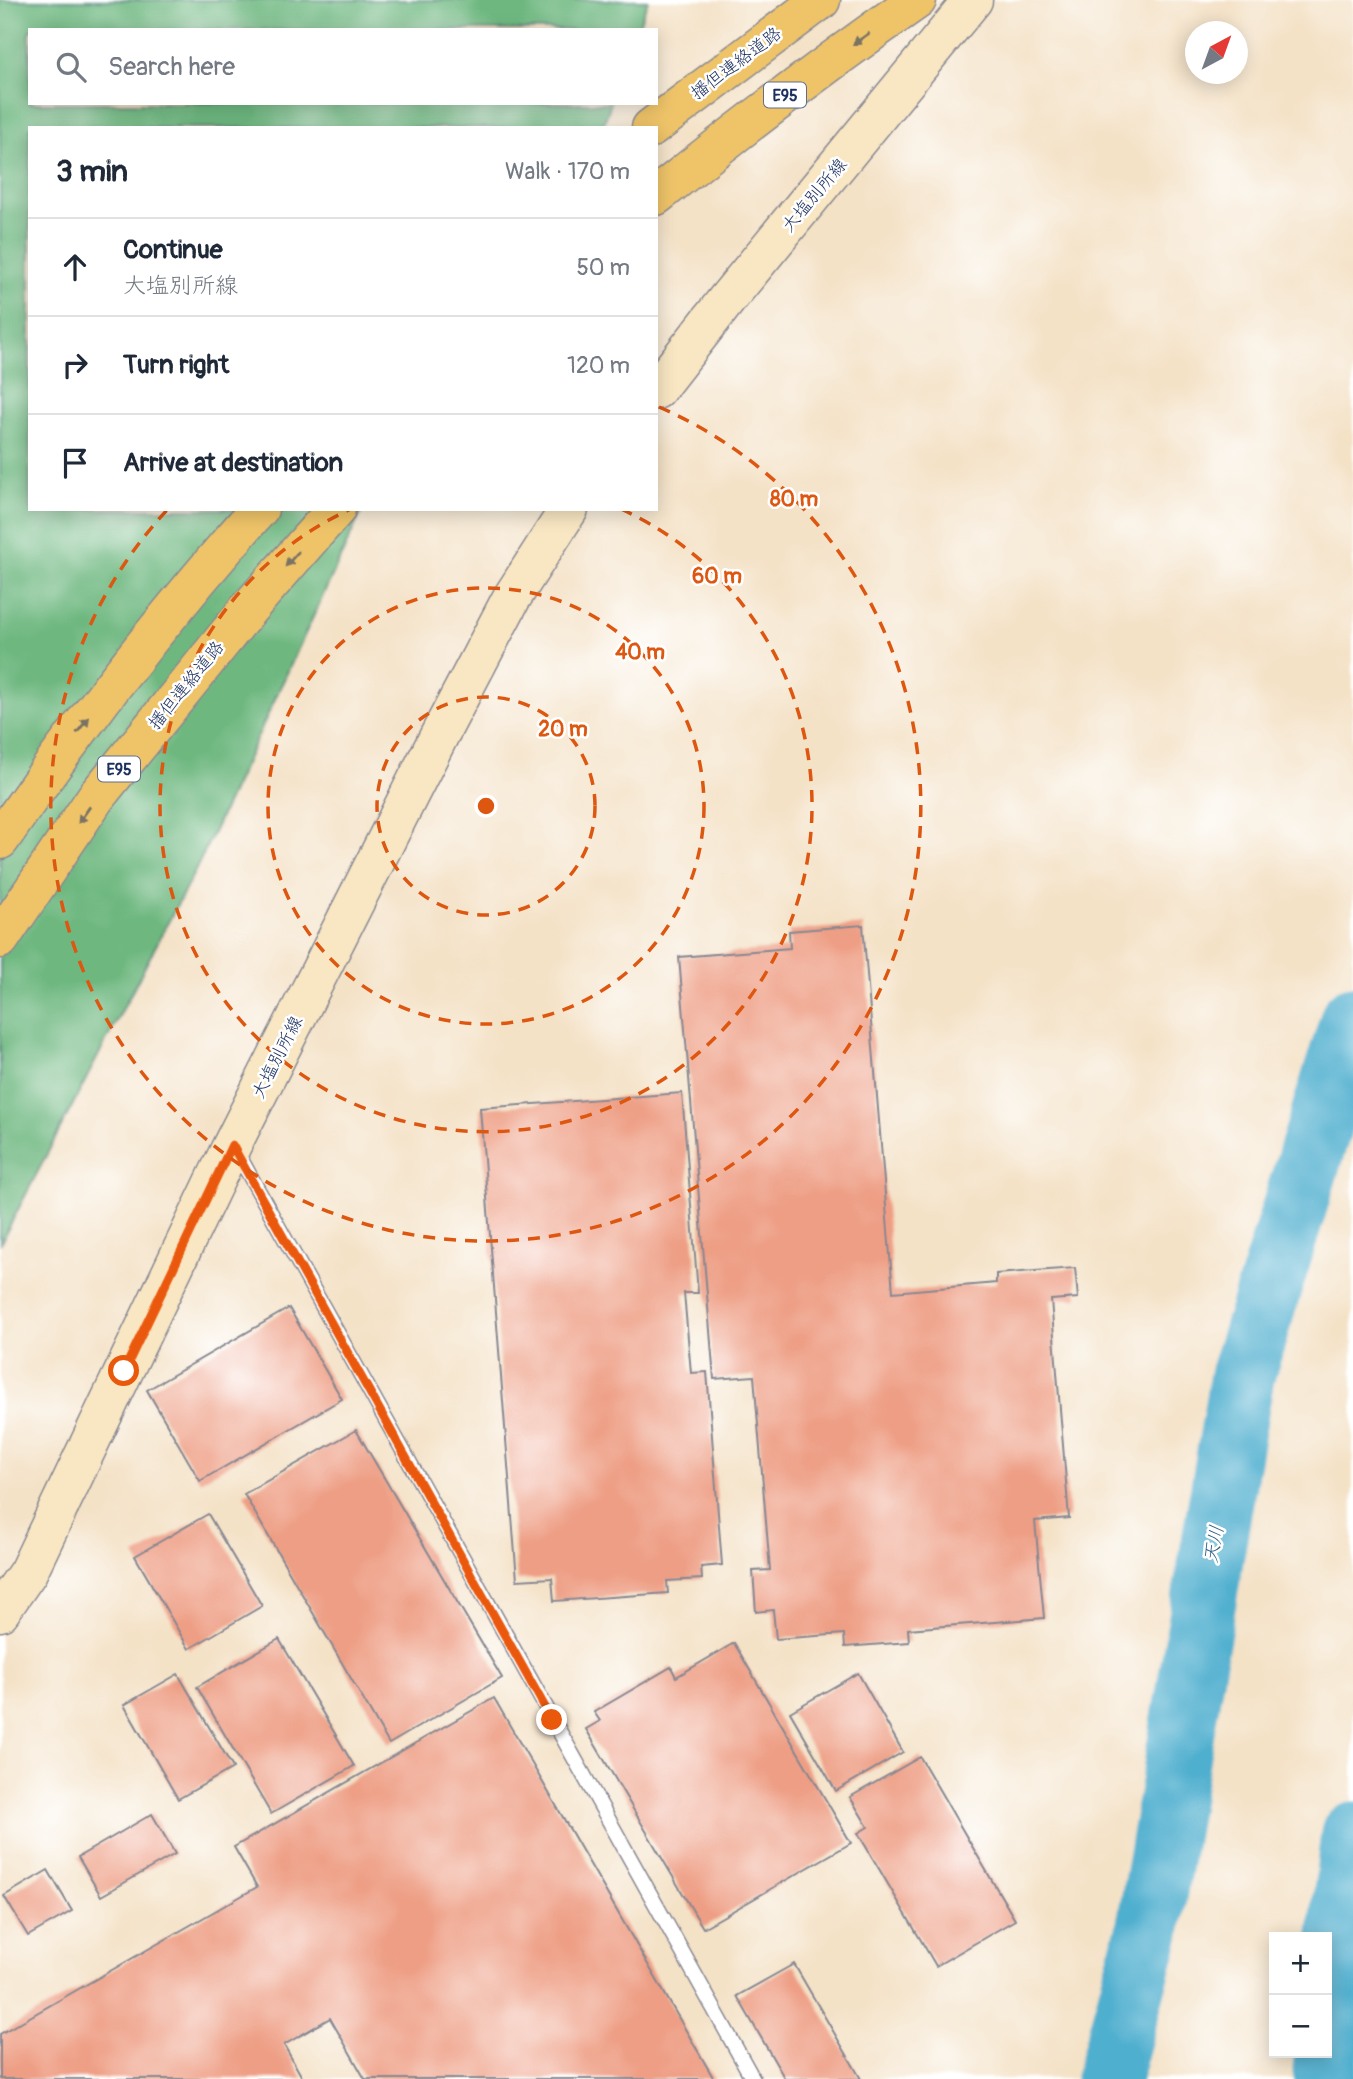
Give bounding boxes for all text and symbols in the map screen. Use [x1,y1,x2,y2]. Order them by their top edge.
north arrow [1185,21,1248,84]
street label: 播但連絡道路 [686,22,786,105]
search box [28,28,658,105]
one-way arrow [852,32,870,46]
icon: search [52,48,90,86]
text: Search here [108,51,235,83]
road number: E95 [764,82,806,108]
text: 3 min [56,153,128,190]
street label: 大塩別所線 [777,153,852,237]
text: Walk · 170 m [505,157,630,186]
text: Continue [123,234,223,266]
icon: ahead [56,248,94,286]
text: 50 m [576,253,630,282]
text: 大塩別所線 [123,271,238,300]
icon: right [56,346,94,384]
text: Turn right [123,349,229,381]
text: 120 m [567,351,630,380]
icon: arrive [56,444,94,482]
text: Arrive at destination [123,447,343,479]
text: 80 m [770,486,818,513]
one-way arrow [285,550,300,567]
text: 60 m [692,563,742,590]
street label: 播但連絡道路 [143,636,229,735]
text: 40 m [615,639,665,666]
text: 20 m [538,716,588,743]
one-way arrow [75,717,90,735]
road number: E95 [98,756,140,782]
centre of rings [474,794,498,818]
one-way arrow [77,806,91,824]
street label: 大塩別所線 [247,1012,308,1103]
route start [108,1355,139,1386]
water label: 天川 [1199,1523,1229,1565]
route end [536,1704,567,1735]
map controls [1269,1932,1332,2058]
button: + [1269,1932,1332,1995]
button: − [1269,1995,1332,2058]

